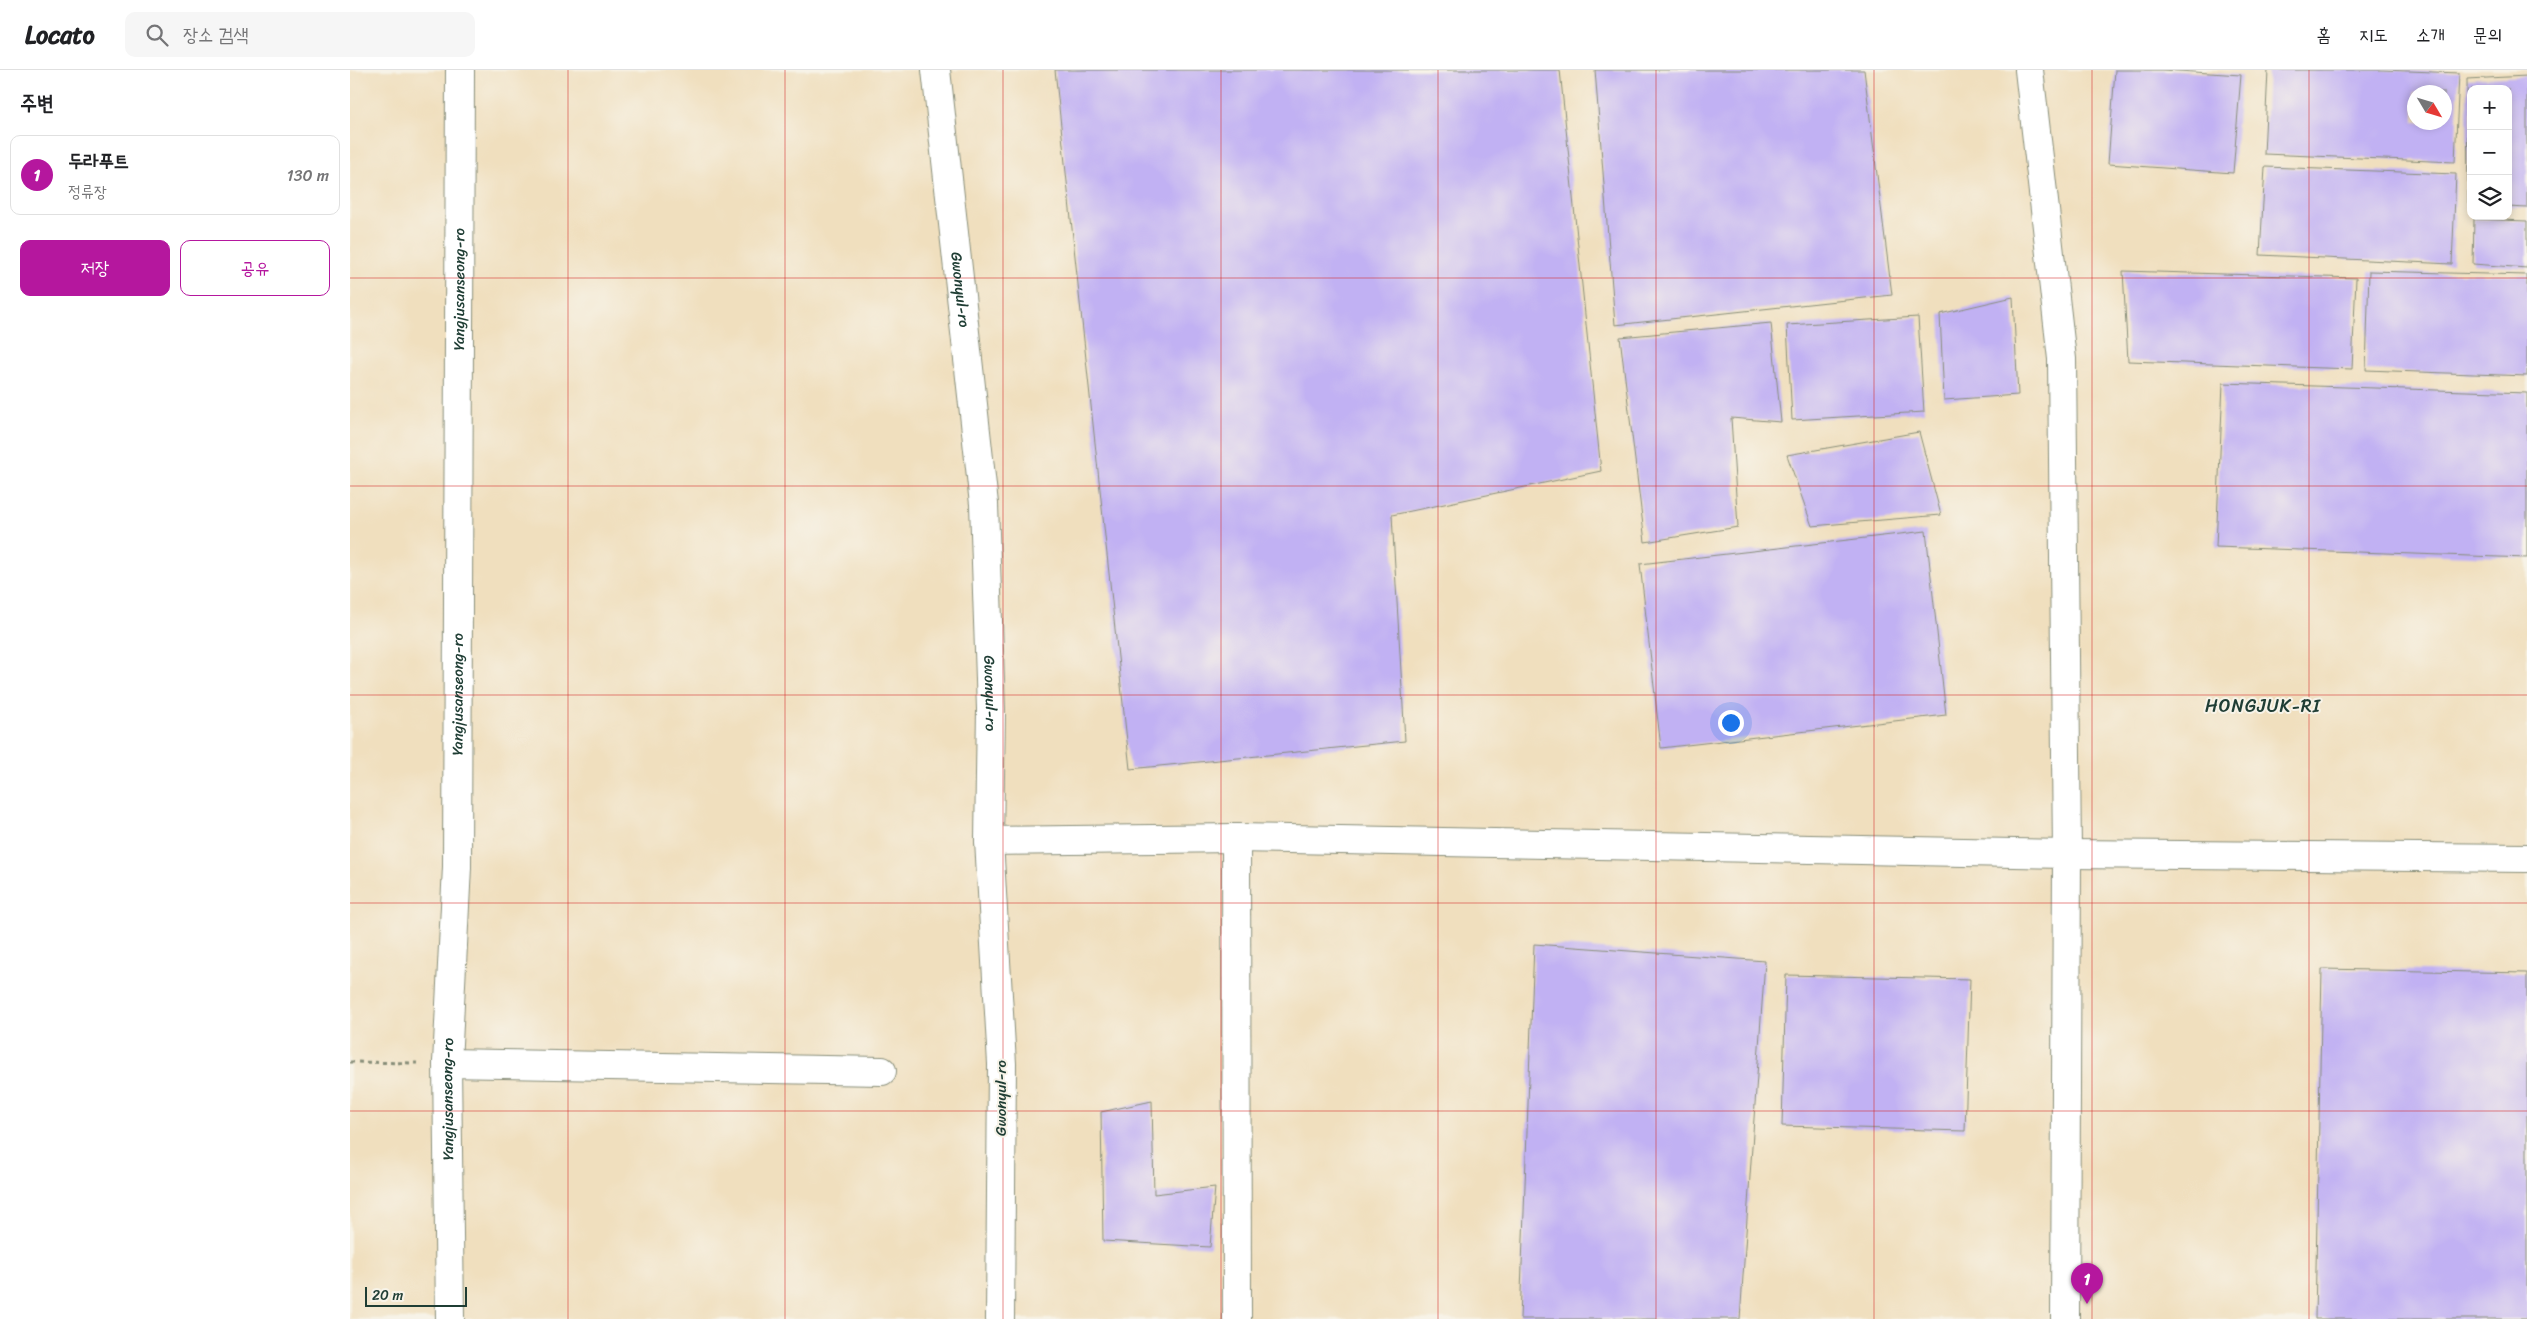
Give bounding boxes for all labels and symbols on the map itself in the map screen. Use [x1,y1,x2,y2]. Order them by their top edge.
north arrow [2407,85,2452,130]
street label: Yangjusanseong-ro [446,227,472,351]
street label: Gwonyul-ro [943,250,977,329]
street label: Yangjusanseong-ro [444,632,471,756]
street label: Gwonyul-ro [976,655,1004,732]
district label: HONGJUK-RI [2205,690,2322,722]
your location [1718,710,1744,736]
street label: Yangjusanseong-ro [434,1037,461,1160]
street label: Gwonyul-ro [988,1059,1014,1136]
pin: 1 [2071,1263,2103,1304]
scale bar [365,1284,468,1307]

